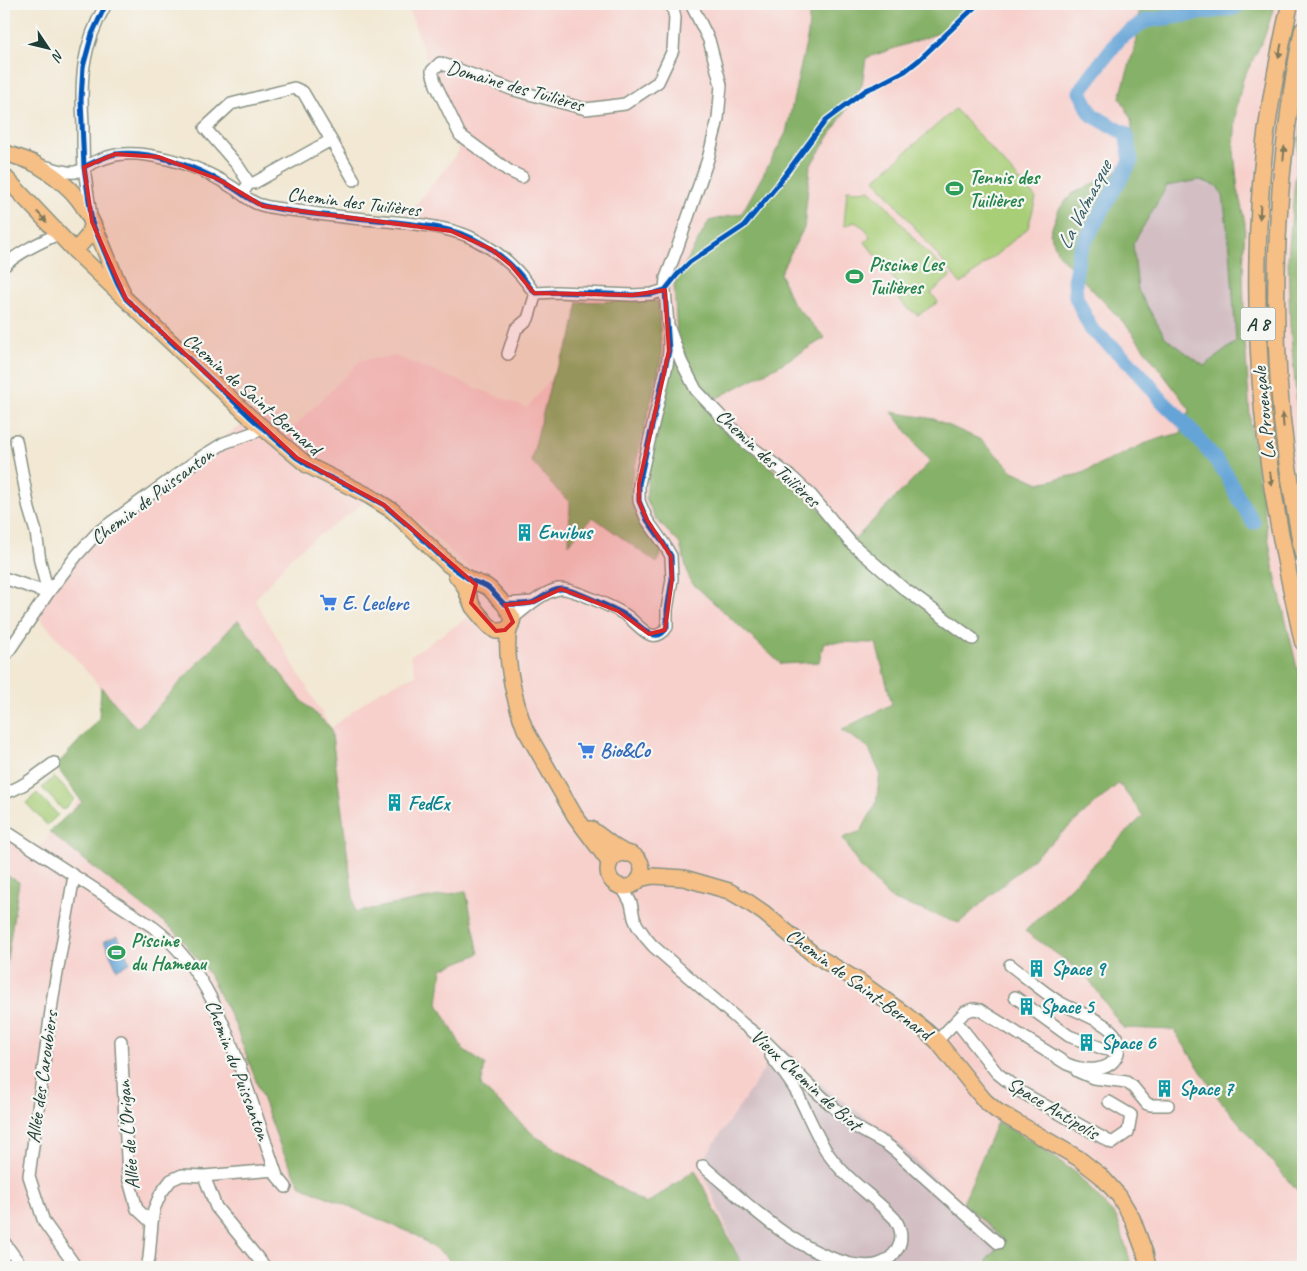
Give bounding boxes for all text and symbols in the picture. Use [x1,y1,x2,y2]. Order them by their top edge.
north arrow [22,22,72,72]
one-way arrow [1276,44,1284,59]
text: N [47,47,68,66]
street label: Domaine des Tuilières [444,55,588,118]
one-way arrow [1280,144,1288,160]
water label: La Valmasque [1051,154,1119,253]
place label: Tennis des Tuilières [969,165,1041,213]
sports icon: Tennis des Tuilières [945,178,965,198]
street label: Chemin des Tuilières [286,181,424,223]
one-way arrow [1255,205,1263,221]
one-way arrow [37,211,48,224]
place label: Piscine Les Tuilières [869,252,945,300]
sports icon: Piscine Les Tuilières [845,266,865,286]
road number: A 8 [1240,308,1276,340]
street label: Chemin de Saint-Bernard [178,327,328,463]
street label: La Provençale [1247,364,1281,461]
street label: Chemin des Tuilières [711,403,827,514]
one-way arrow [1278,411,1286,427]
street label: Chemin de Puissanton [86,441,219,550]
one-way arrow [1268,472,1276,488]
place label: Envibus [538,520,594,545]
building icon: Envibus [514,522,534,542]
place label: E. Leclerc [342,591,410,616]
supermarket icon: E. Leclerc [318,593,338,613]
place label: Bio&Co [600,738,652,763]
supermarket icon: Bio&Co [576,740,596,760]
place label: FedEx [408,791,451,816]
building icon: FedEx [384,793,404,813]
street label: Chemin de Saint-Bernard [781,923,939,1047]
place label: Piscine du Hameau [131,928,208,976]
sports icon: Piscine du Hameau [107,942,127,962]
place label: Space 9 [1051,956,1107,981]
building icon: Space 9 [1027,958,1047,978]
place label: Space 5 [1040,994,1096,1019]
street label: Chemin du Puissanton [200,996,277,1145]
building icon: Space 5 [1016,996,1036,1016]
street label: Allée des Caroubiers [20,1007,64,1145]
street label: Vieux Chemin de Biot [745,1024,869,1139]
place label: Space 6 [1101,1030,1157,1055]
building icon: Space 6 [1077,1032,1097,1052]
street label: Space Antipolis [1003,1071,1105,1146]
place label: Space 7 [1179,1076,1235,1101]
street label: Allée de L'Origan [111,1078,145,1191]
building icon: Space 7 [1155,1078,1175,1098]

